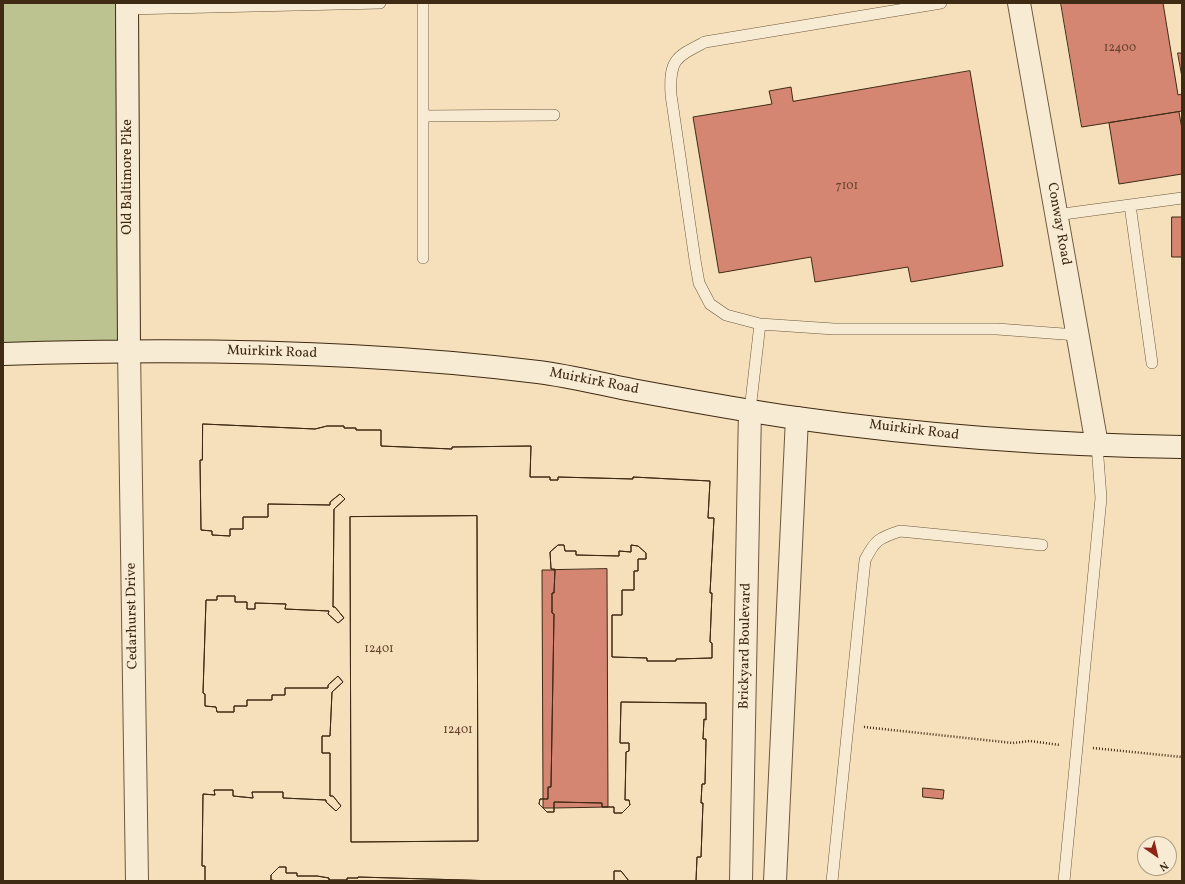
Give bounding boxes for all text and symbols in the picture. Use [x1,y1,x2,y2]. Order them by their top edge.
house number: 12400 [1104,42,1136,56]
street label: Old Baltimore Pike [120,119,136,235]
house number: 7101 [836,180,858,194]
street label: Conway Road [1042,181,1074,267]
street label: Muirkirk Road [226,343,318,363]
street label: Muirkirk Road [548,365,640,399]
street label: Muirkirk Road [868,417,960,445]
street label: Cedarhurst Drive [124,563,142,669]
street label: Brickyard Boulevard [736,583,756,709]
house number: 12401 [364,643,394,657]
house number: 12401 [443,724,473,738]
north arrow [1137,836,1177,876]
text: N [1156,857,1171,874]

